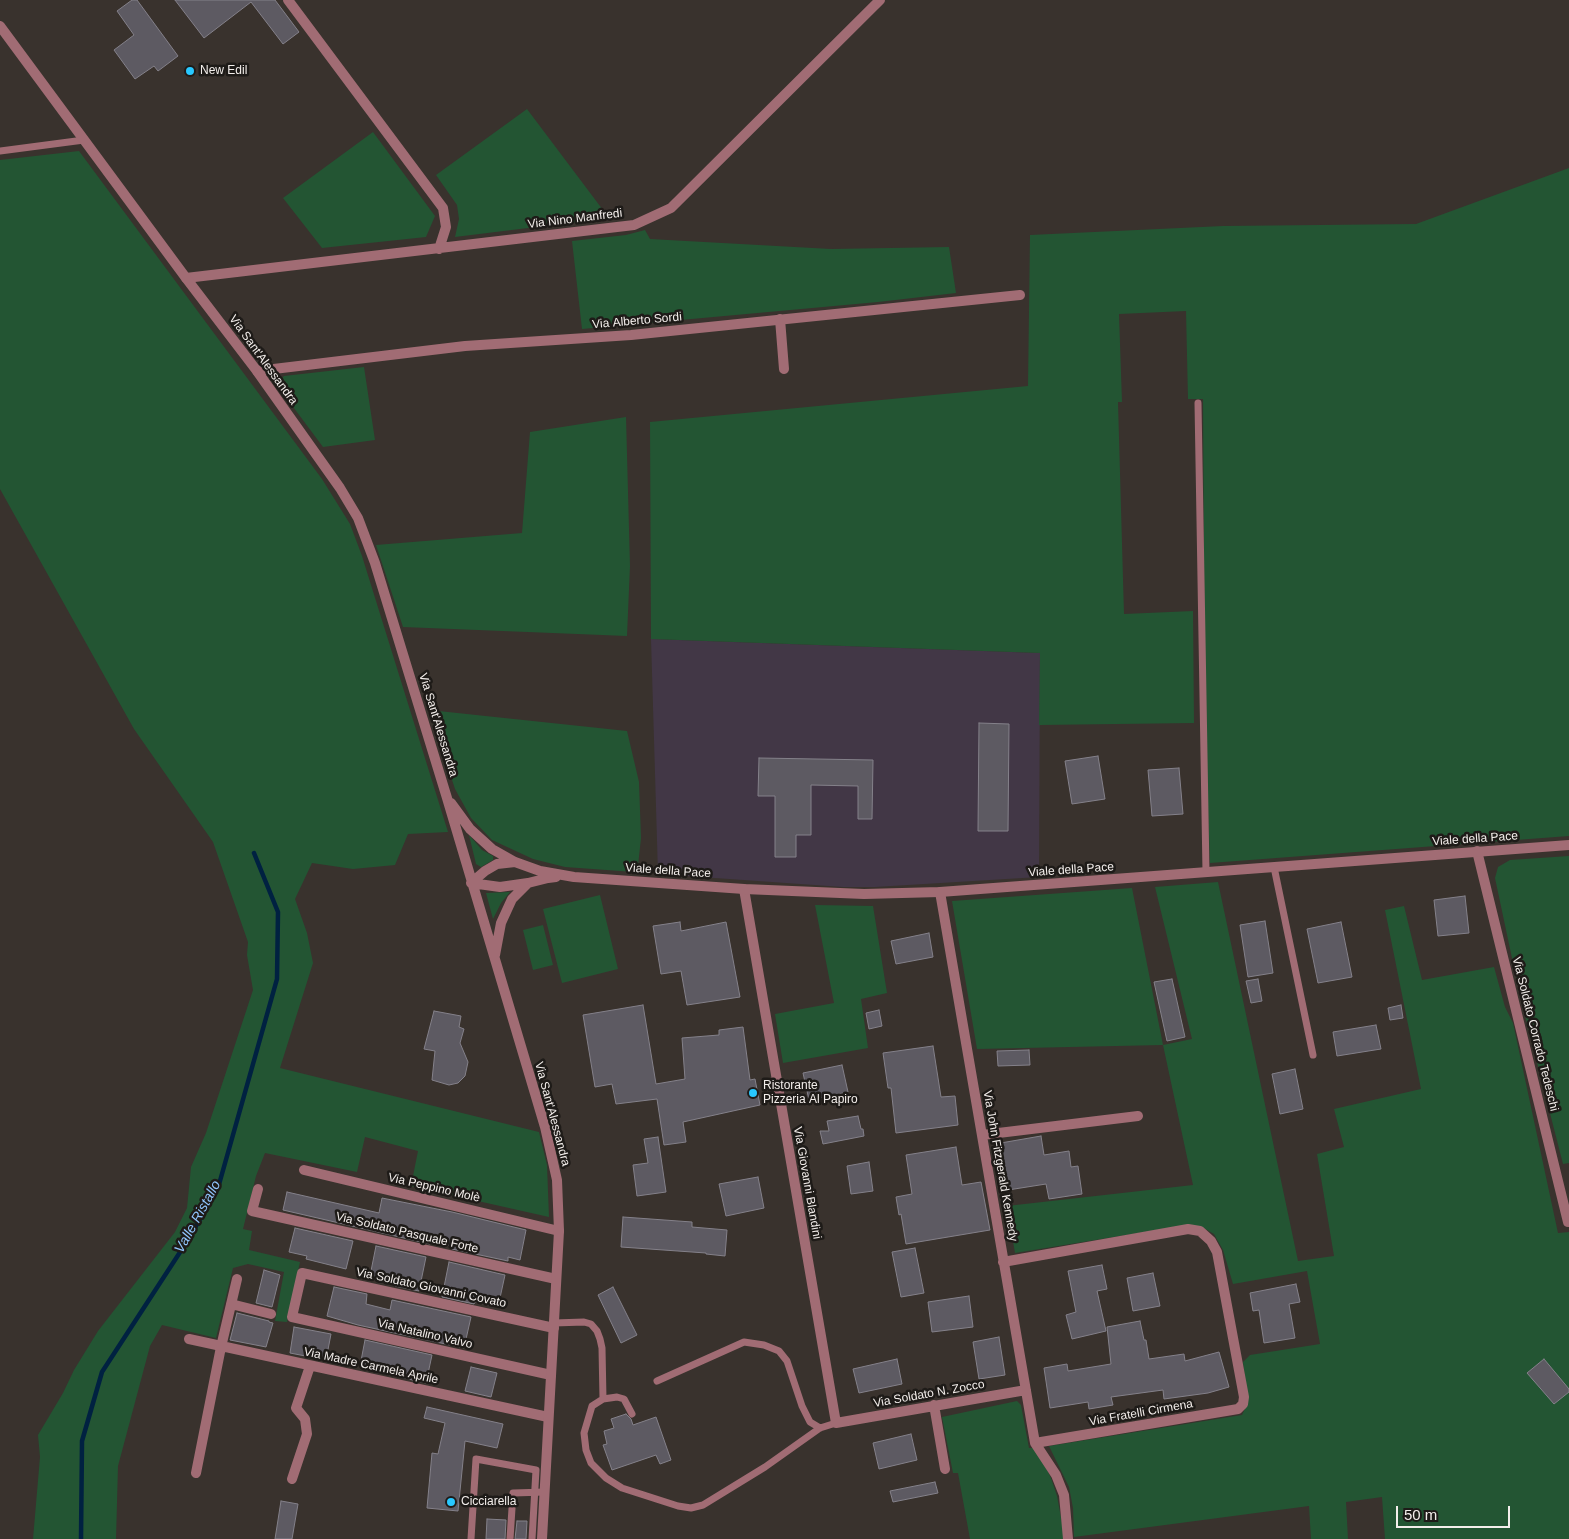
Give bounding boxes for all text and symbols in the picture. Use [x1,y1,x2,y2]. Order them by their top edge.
place label: New Edil [200,64,247,78]
marker: New Edil [184,65,196,77]
street label: Via Nino Manfredi [527,206,623,232]
street label: Via Alberto Sordi [592,310,682,332]
street label: Via Sant'Alessandra [226,312,300,408]
street label: Via Sant'Alessandra [415,672,461,778]
street label: Viale della Pace [1432,829,1518,849]
street label: Viale della Pace [1028,860,1114,880]
street label: Viale della Pace [625,861,711,881]
street label: Via Soldato Corrado Tedeschi [1509,955,1561,1113]
street label: Via Sant'Alessandra [531,1060,573,1168]
place label: Ristorante Pizzeria Al Papiro [763,1079,858,1107]
marker: Ristorante Pizzeria Al Papiro [747,1087,759,1099]
street label: Via John Fitzgerald Kennedy [980,1089,1020,1243]
street label: Via Giovanni Blandini [790,1126,824,1240]
street label: Via Peppino Molè [387,1170,481,1206]
water label: Valle Ristallo [171,1178,225,1256]
street label: Via Soldato Pasquale Forte [334,1210,480,1256]
street label: Via Soldato Giovanni Covato [355,1265,507,1311]
street label: Via Natalino Valvo [376,1316,474,1352]
street label: Via Madre Carmela Aprile [302,1345,440,1387]
street label: Via Soldato N. Zocco [872,1377,986,1411]
street label: Via Fratelli Cirmena [1088,1397,1194,1429]
place label: Cicciarella [461,1495,516,1509]
marker: Cicciarella [445,1496,457,1508]
scale bar [1399,1496,1513,1528]
text: 50 m [1404,1506,1437,1523]

